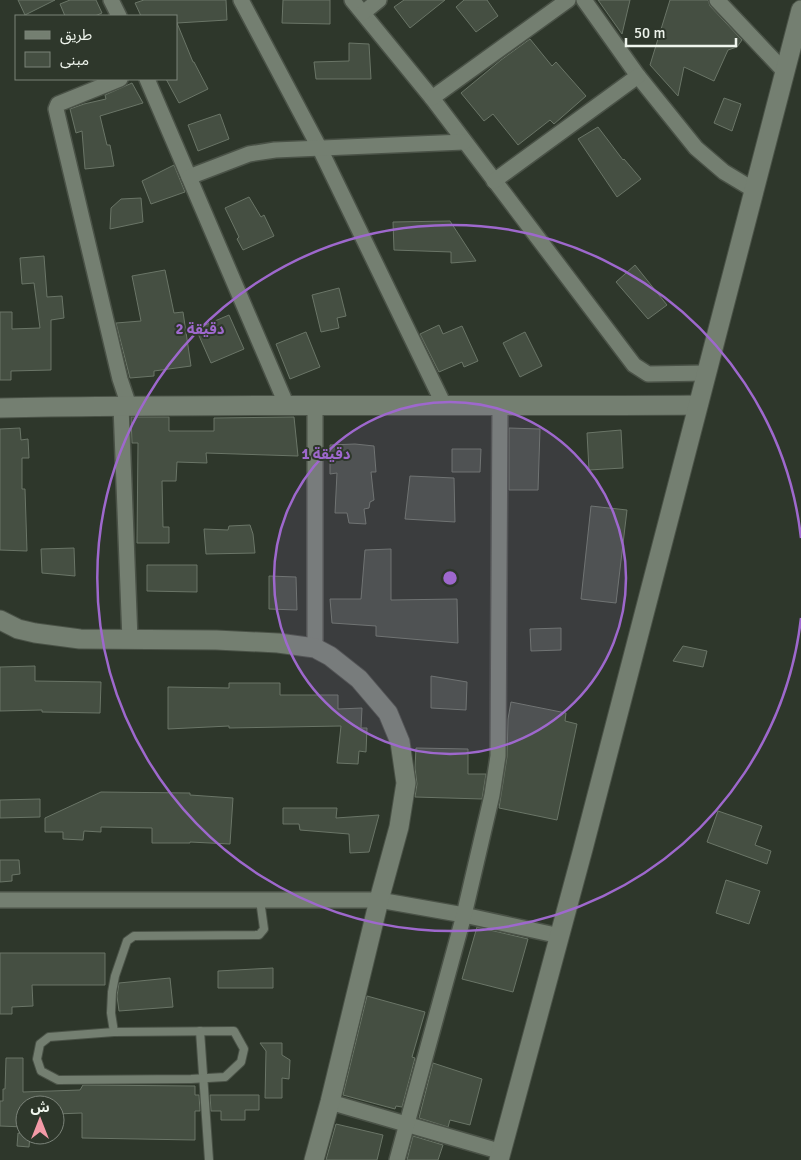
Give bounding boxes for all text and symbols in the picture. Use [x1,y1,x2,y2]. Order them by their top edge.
legend [15,15,178,80]
scale bar [626,15,736,47]
text: 50 m [634,24,665,42]
text: طريق [60,26,92,45]
text: مبنى [60,51,89,69]
text: 2 دقيقة [175,320,225,338]
text: 1 دقيقة [301,445,351,463]
centre of rings [441,569,459,587]
north arrow [15,1095,65,1145]
text: ش [30,1099,50,1116]

